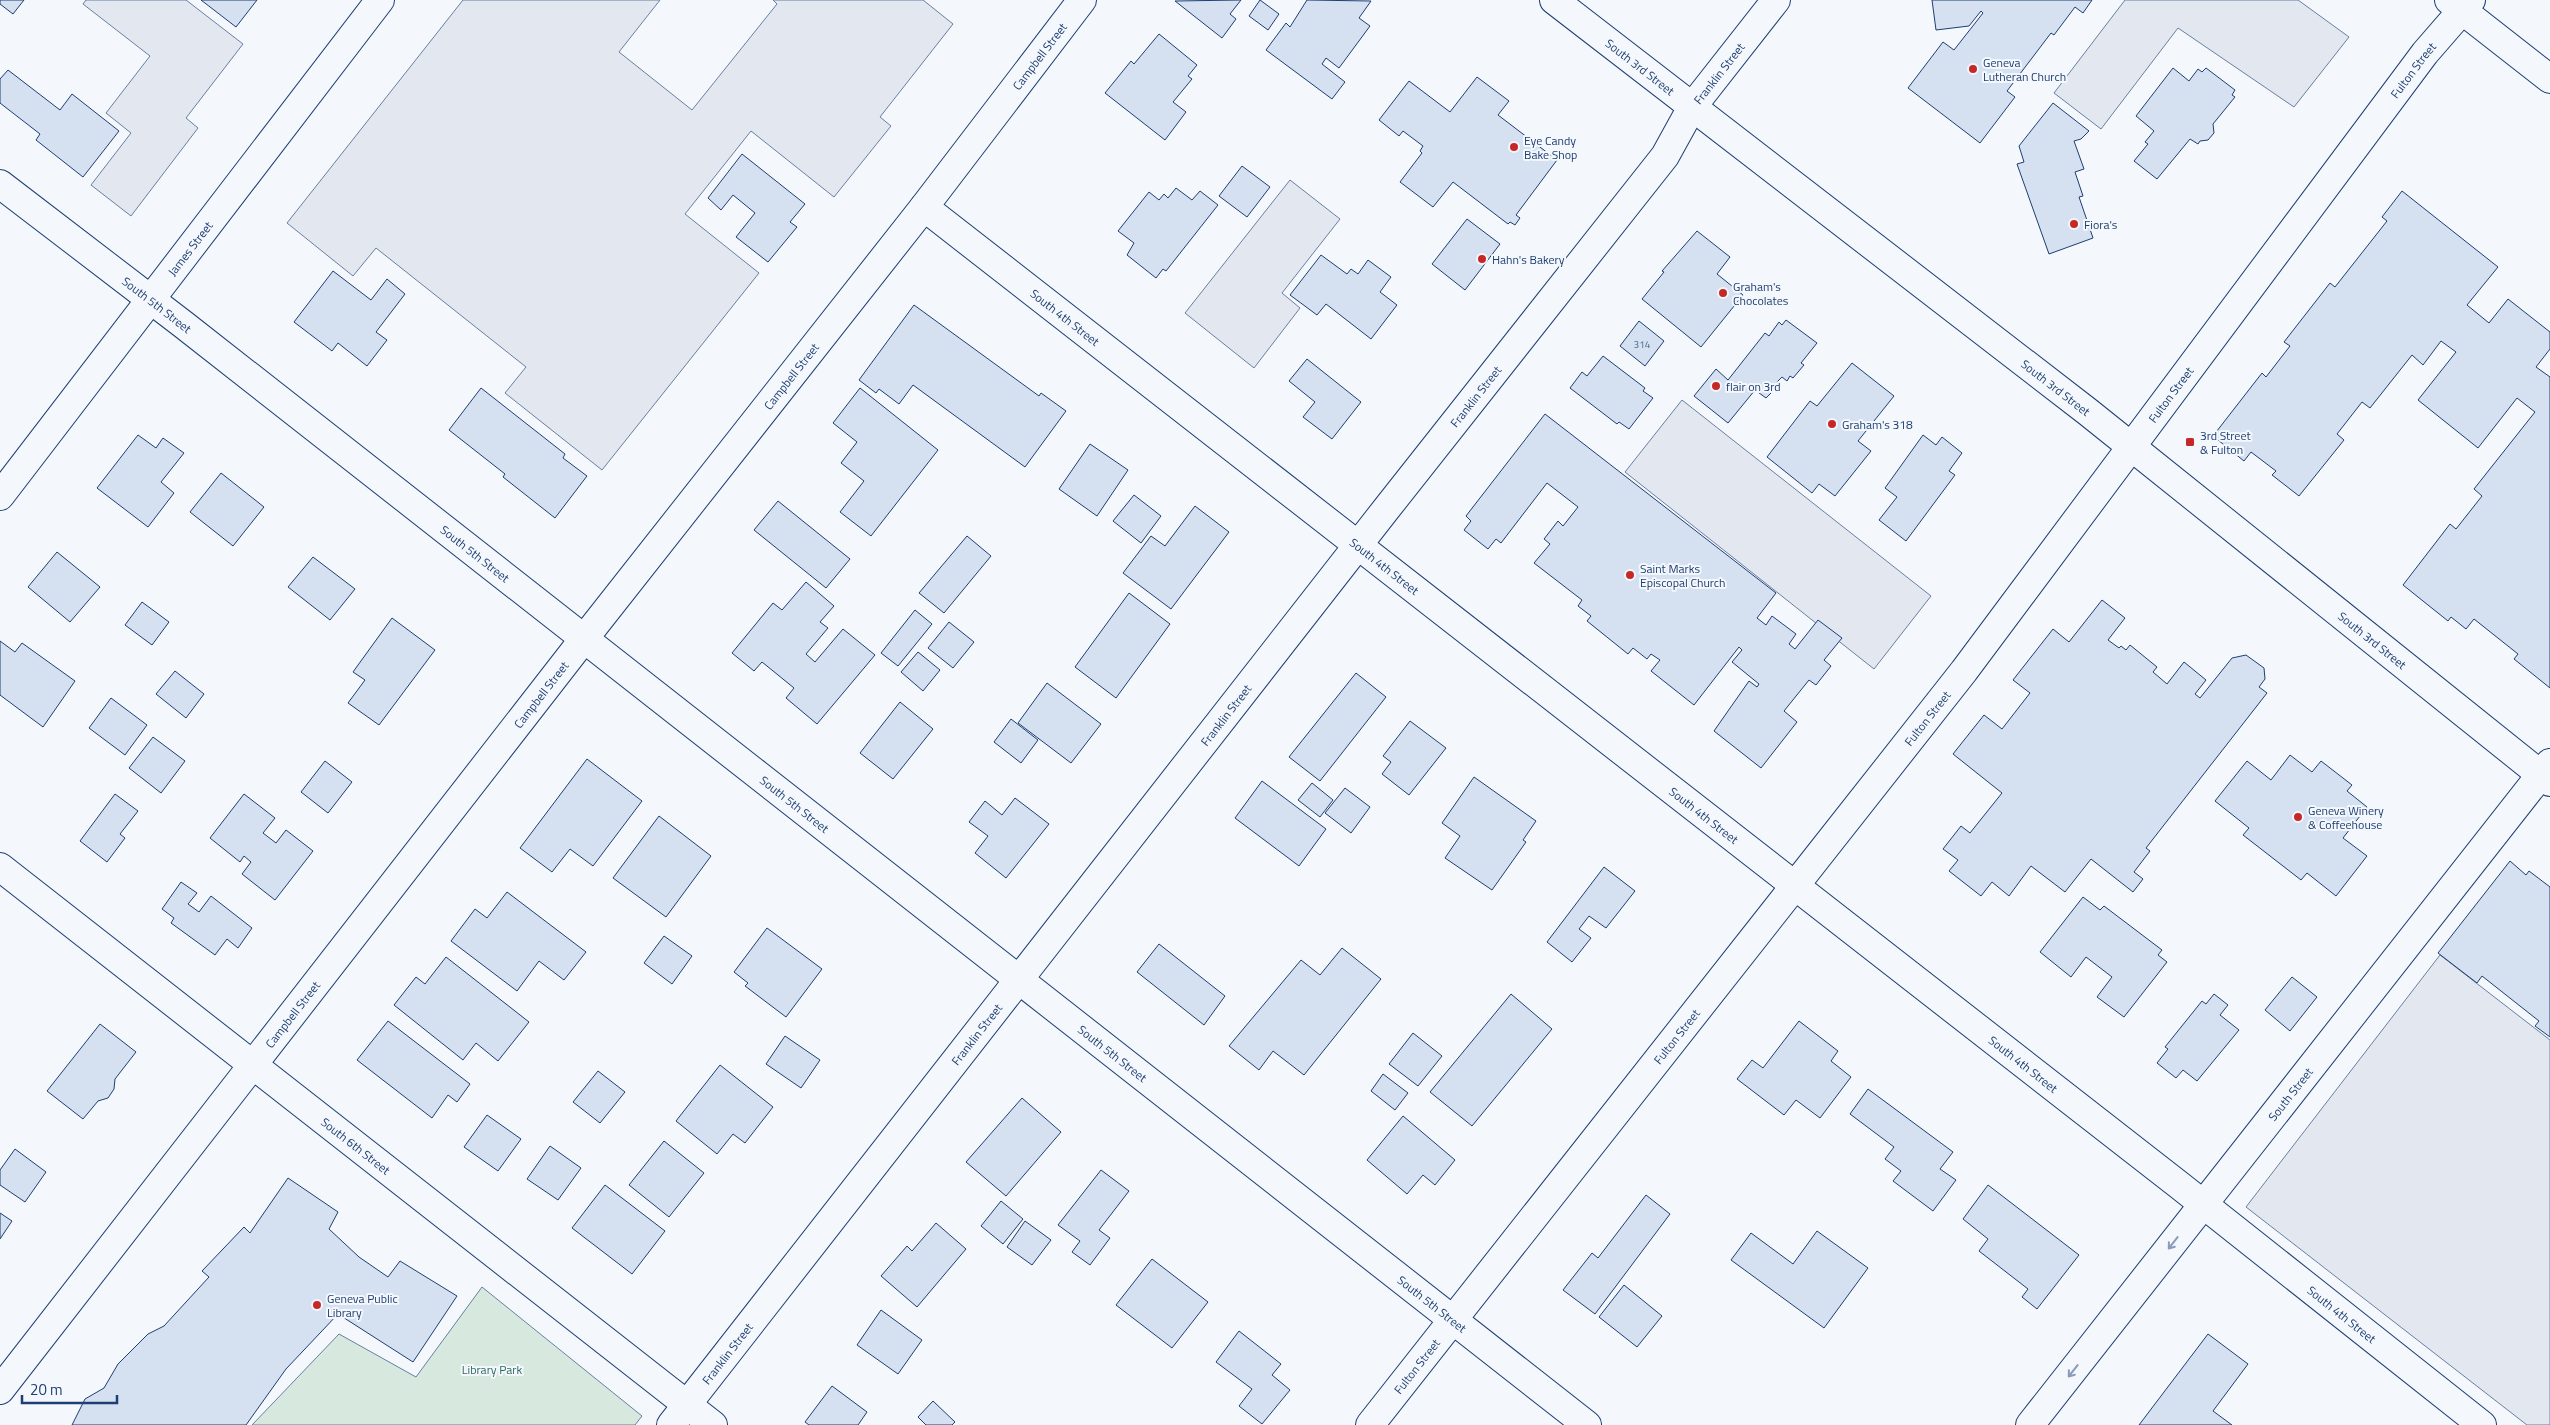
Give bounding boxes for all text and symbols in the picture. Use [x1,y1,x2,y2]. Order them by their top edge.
street label: Campbell Street [1007,18,1072,94]
street label: South 3rd Street [1602,34,1680,100]
street label: Fulton Street [2385,37,2441,102]
street label: Franklin Street [1688,38,1749,108]
place label: Geneva Lutheran Church [1983,53,2066,86]
marker: Geneva Lutheran Church [1967,63,1979,75]
place label: Eye Candy Bake Shop [1524,131,1577,164]
marker: Eye Candy Bake Shop [1508,141,1520,153]
place label: Fiora's [2084,215,2118,234]
street label: James Street [162,216,217,280]
marker: Fiora's [2068,218,2080,230]
place label: Hahn's Bakery [1492,250,1565,269]
marker: Hahn's Bakery [1476,253,1488,265]
street label: South 5th Street [118,271,197,338]
place label: Graham's Chocolates [1733,277,1789,310]
street label: South 4th Street [1026,284,1105,351]
marker: Graham's Chocolates [1717,287,1729,299]
house number: 314 [1634,337,1651,352]
street label: Campbell Street [759,338,824,413]
street label: South 3rd Street [2017,354,2095,421]
street label: Franklin Street [1445,361,1506,431]
street label: Fulton Street [2143,362,2198,426]
place label: flair on 3rd [1726,377,1781,396]
marker: flair on 3rd [1710,380,1722,392]
place label: Graham's 318 [1842,415,1913,434]
marker: Graham's 318 [1826,418,1838,430]
place label: 3rd Street & Fulton [2200,426,2251,459]
marker: 3rd Street & Fulton [2184,436,2196,448]
street label: South 5th Street [437,520,515,587]
street label: South 4th Street [1346,533,1424,600]
place label: Saint Marks Episcopal Church [1640,559,1725,592]
marker: Saint Marks Episcopal Church [1624,569,1636,581]
street label: South 3rd Street [2334,606,2412,674]
street label: Campbell Street [508,656,573,732]
street label: Franklin Street [1195,679,1256,750]
street label: Fulton Street [1899,686,1955,750]
street label: South 5th Street [756,771,834,838]
street label: South 4th Street [1665,782,1744,849]
place label: Geneva Winery & Coffeehouse [2308,801,2384,834]
marker: Geneva Winery & Coffeehouse [2292,811,2304,823]
street label: Campbell Street [260,976,325,1052]
street label: Franklin Street [946,998,1007,1069]
street label: Fulton Street [1648,1004,1705,1068]
street label: South 5th Street [1074,1020,1152,1087]
street label: South 4th Street [1985,1031,2063,1098]
street label: South Street [2263,1062,2318,1125]
street label: South 6th Street [317,1112,395,1179]
one-way arrow [2167,1236,2178,1249]
street label: South 5th Street [1394,1270,1472,1337]
street label: South 4th Street [2303,1281,2381,1348]
place label: Geneva Public Library [327,1289,398,1322]
marker: Geneva Public Library [311,1299,323,1311]
street label: Franklin Street [697,1318,758,1388]
street label: Fulton Street [1389,1334,1445,1398]
park label: Library Park [462,1360,522,1379]
one-way arrow [2067,1364,2078,1377]
scale bar [22,1372,118,1404]
text: 20 m [30,1378,63,1401]

